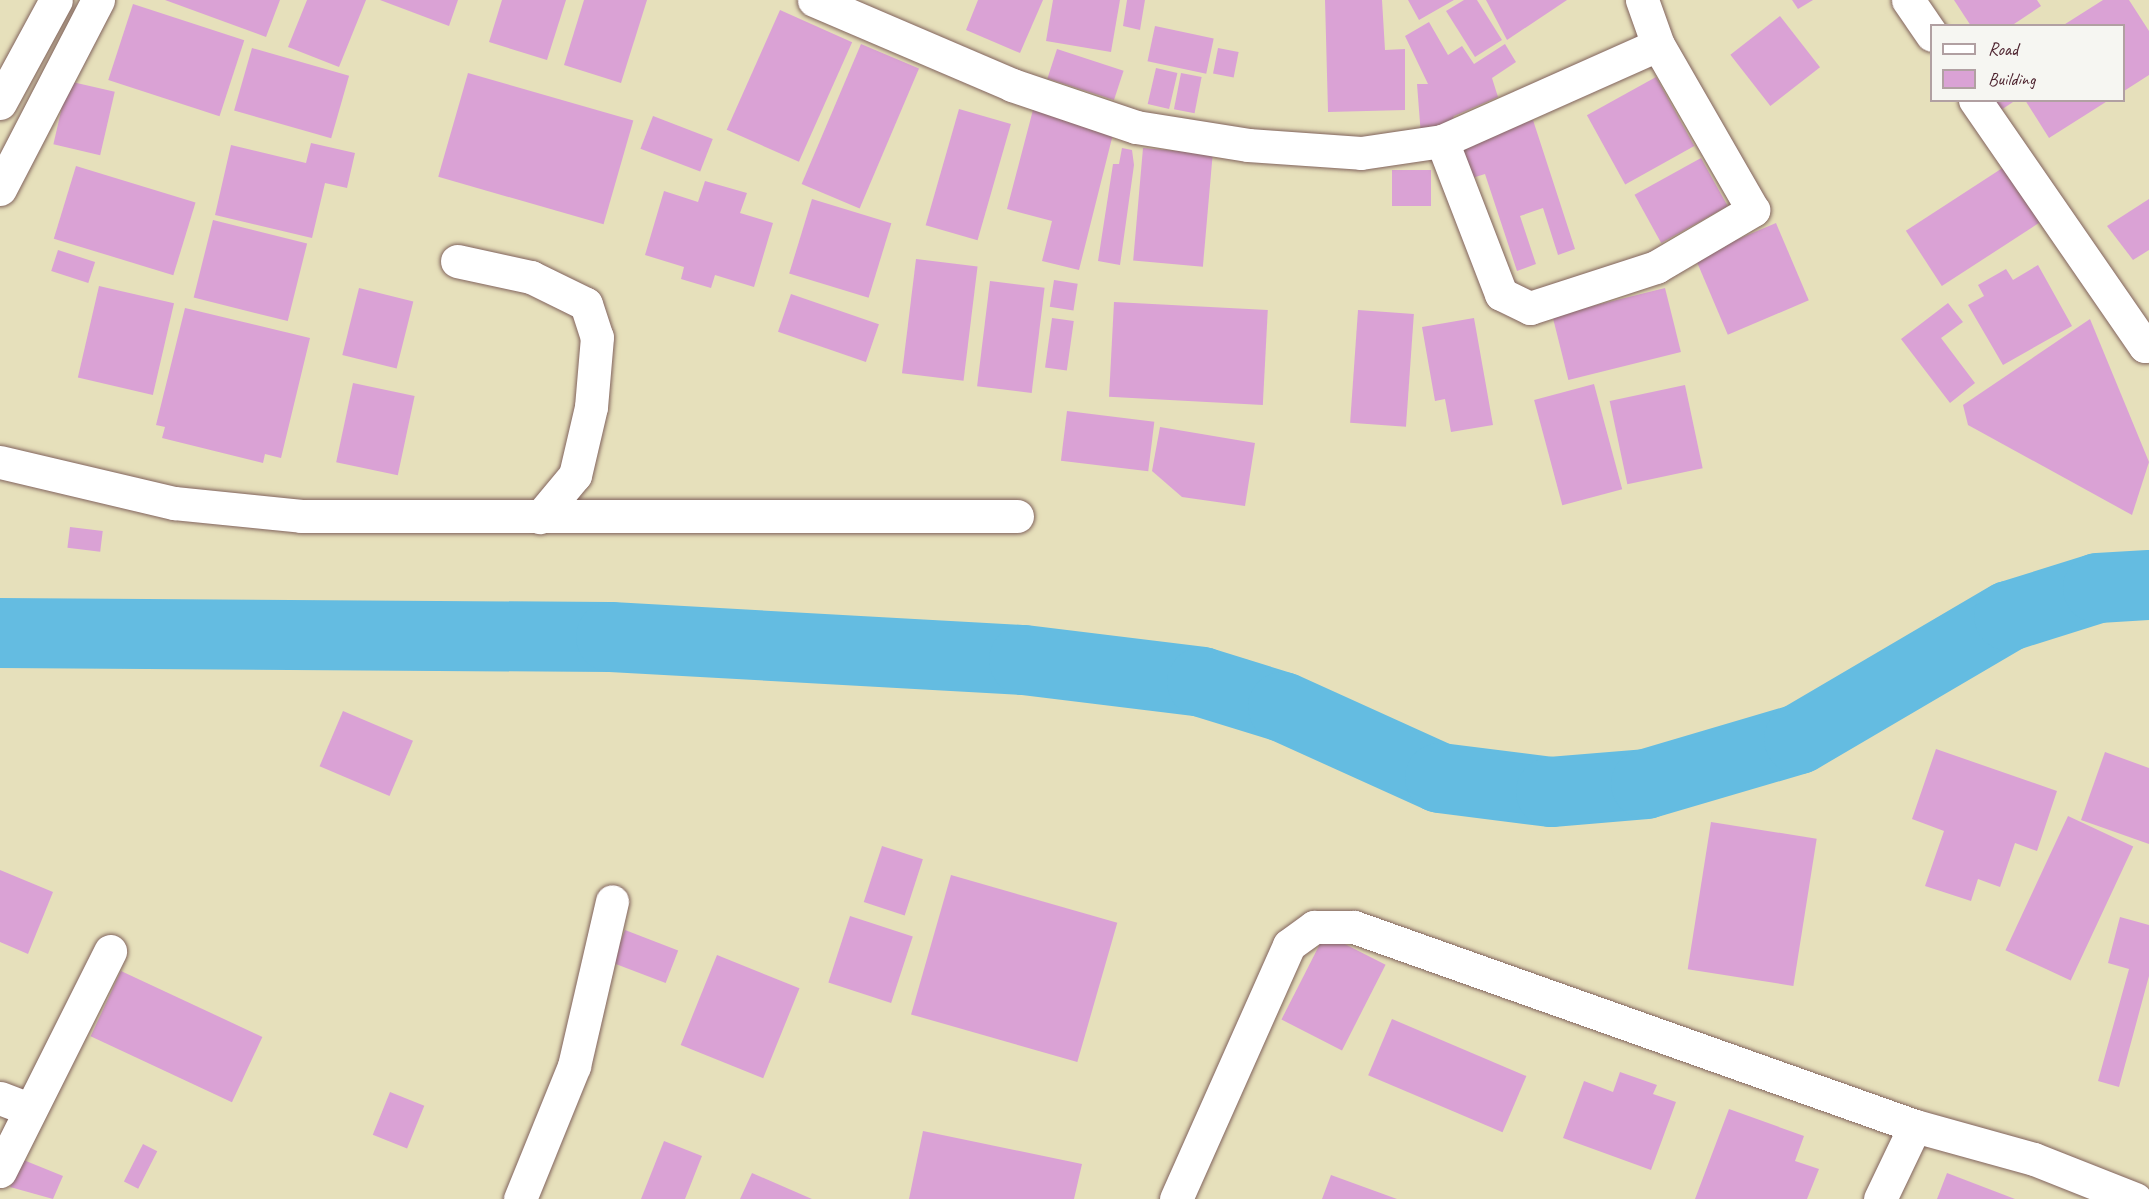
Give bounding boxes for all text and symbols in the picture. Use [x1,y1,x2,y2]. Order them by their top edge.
legend [1930,24,2125,102]
text: Road [1988,38,2018,60]
text: Building [1988,68,2035,90]

